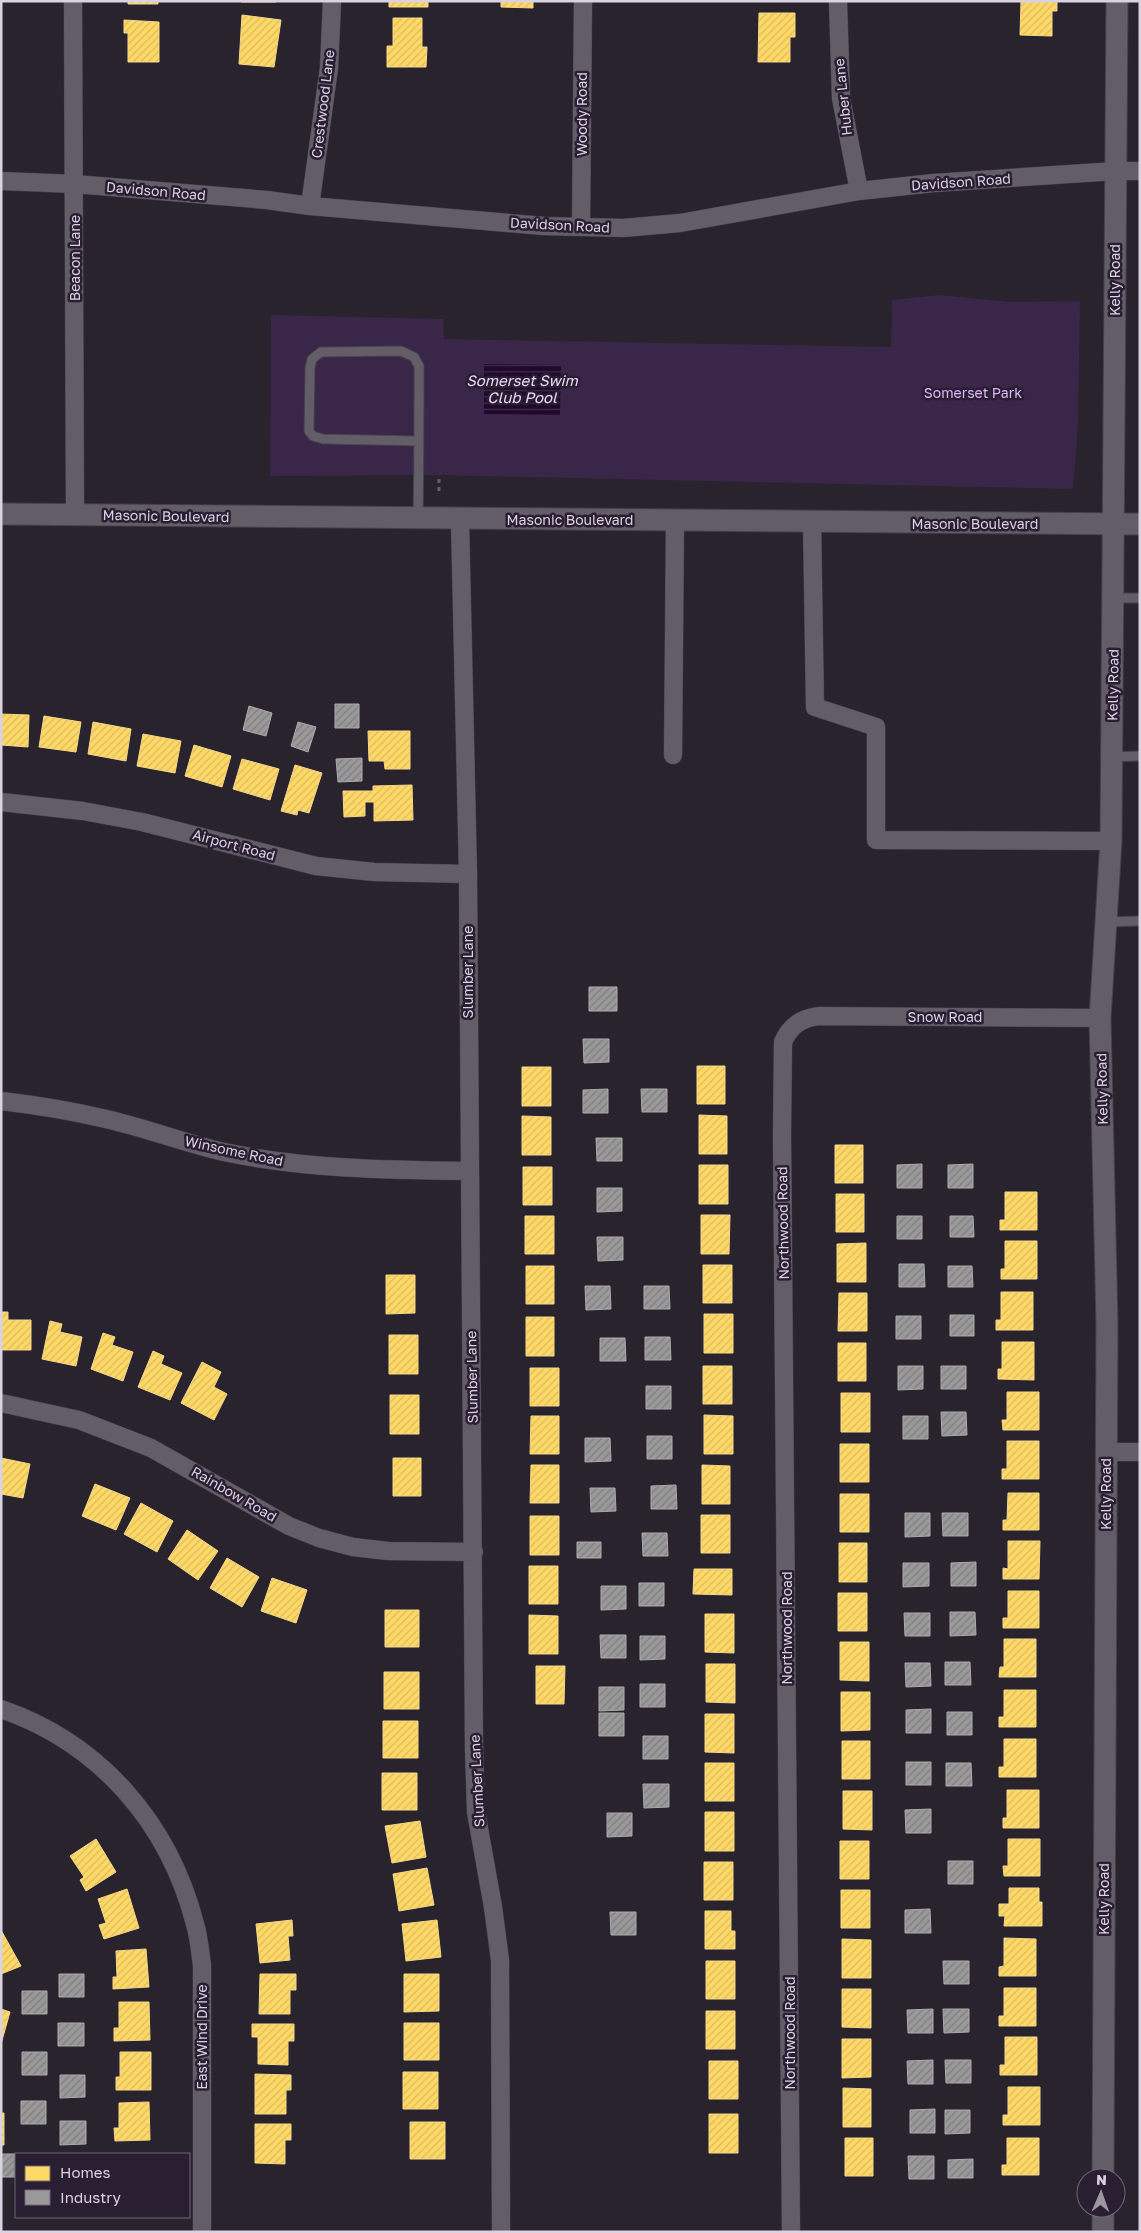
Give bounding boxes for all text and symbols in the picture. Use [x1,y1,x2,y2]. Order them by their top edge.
street label: Crestwood Lane [307,49,338,159]
street label: Huber Lane [830,58,855,137]
street label: Woody Road [573,72,590,156]
street label: Davidson Road [911,170,1011,193]
street label: Davidson Road [106,178,207,203]
street label: Davidson Road [510,213,610,236]
street label: Beacon Lane [66,215,83,301]
street label: Kelly Road [1106,244,1123,316]
water label: Somerset Swim Club Pool [466,371,579,406]
park label: Somerset Park [924,384,1022,401]
street label: Masonic Boulevard [102,506,230,525]
street label: Masonic Boulevard [507,511,633,528]
street label: Masonic Boulevard [912,515,1038,532]
street label: Kelly Road [1103,649,1122,721]
street label: Airport Road [191,825,277,864]
street label: Slumber Lane [459,926,476,1018]
street label: Snow Road [908,1008,982,1025]
street label: Kelly Road [1092,1053,1111,1125]
street label: Winsome Road [183,1132,285,1169]
street label: Northwood Road [773,1166,792,1280]
street label: Slumber Lane [462,1330,481,1424]
street label: Kelly Road [1097,1458,1114,1530]
street label: Rainbow Road [189,1462,280,1525]
street label: Northwood Road [778,1571,795,1685]
street label: Slumber Lane [466,1734,487,1828]
street label: Kelly Road [1095,1863,1112,1935]
street label: Northwood Road [781,1976,798,2090]
street label: East Wind Drive [193,1984,210,2090]
legend [15,2153,190,2218]
text: Homes [60,2163,110,2181]
north arrow [1076,2168,1126,2218]
text: N [1096,2171,1107,2188]
text: Industry [60,2188,121,2206]

